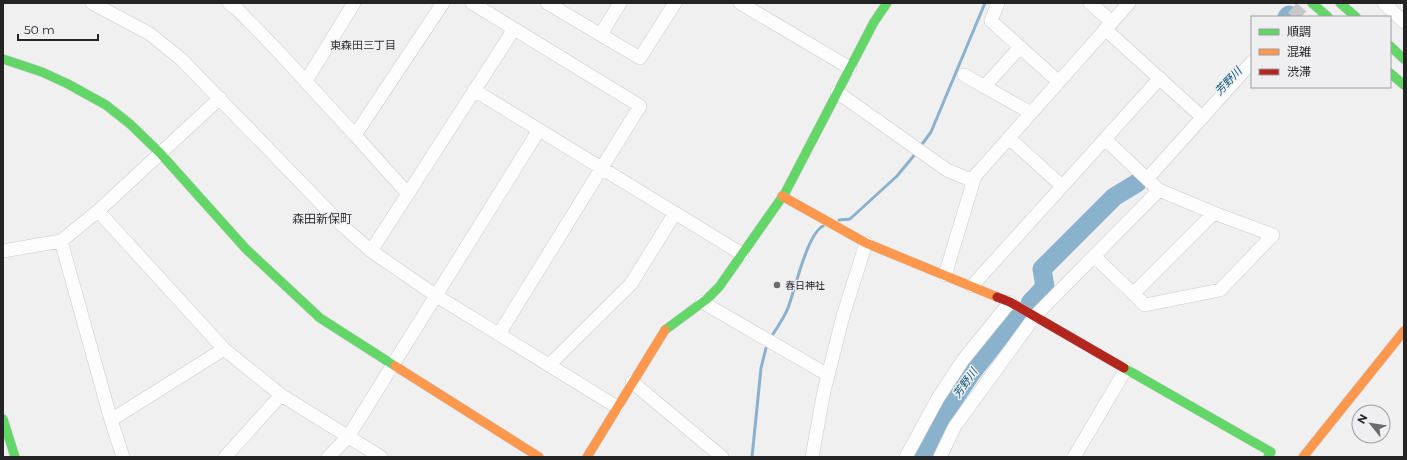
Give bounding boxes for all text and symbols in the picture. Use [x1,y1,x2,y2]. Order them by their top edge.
scale bar [18,16,98,42]
legend [1251,16,1391,88]
text: 50 m [24,22,55,37]
text: 順調 [1287,24,1311,39]
district label: 東森田三丁目 [330,38,396,52]
text: 混雑 [1287,44,1311,59]
water label: 芳野川 [1212,63,1245,98]
text: 渋滞 [1287,64,1311,79]
district label: 森田新保町 [292,211,352,226]
place label: 春日神社 [785,279,825,292]
marker: 春日神社 [772,280,782,290]
water label: 芳野川 [950,365,981,401]
north arrow [1351,404,1391,444]
text: N [1354,412,1371,426]

